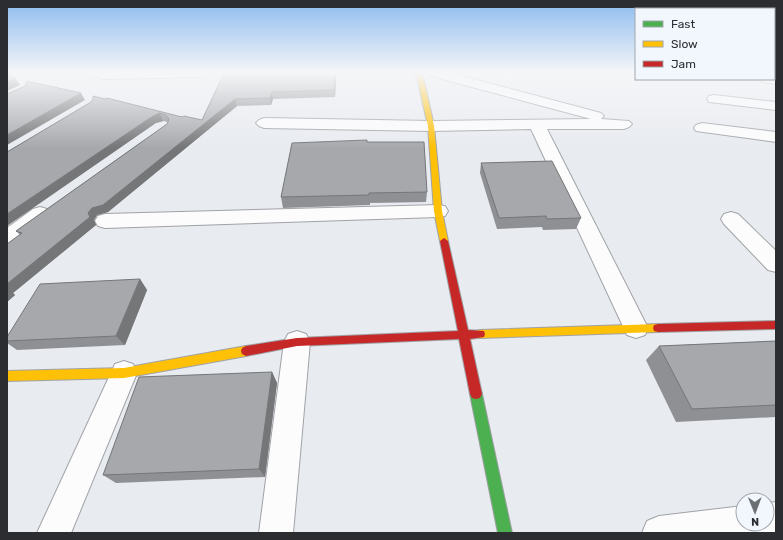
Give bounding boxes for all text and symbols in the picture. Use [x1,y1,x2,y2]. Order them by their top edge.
legend [635,8,775,80]
text: Fast [671,17,695,31]
text: Slow [671,37,698,51]
text: Jam [671,57,696,71]
north arrow [735,492,775,532]
text: N [751,515,759,528]

